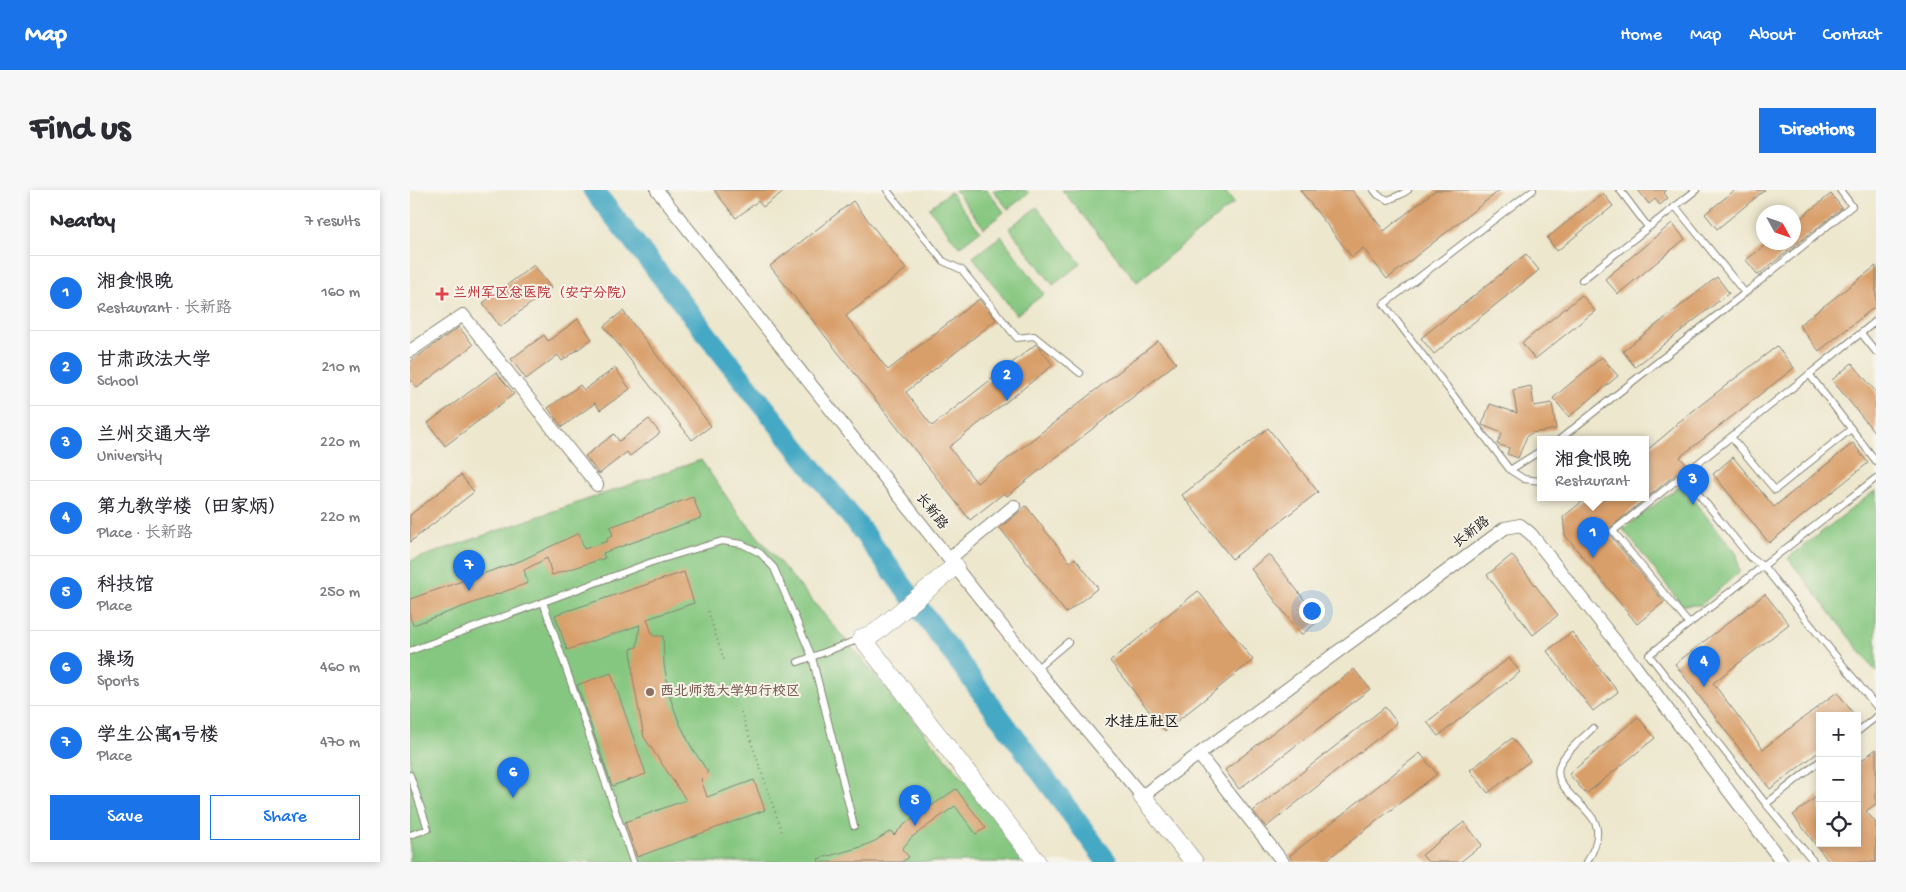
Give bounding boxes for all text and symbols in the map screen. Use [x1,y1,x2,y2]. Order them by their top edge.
text: Map [25,21,67,50]
text: Home [1620,25,1662,46]
text: Map [1690,25,1721,46]
text: About [1749,25,1795,46]
text: Contact [1823,25,1881,46]
button: Directions [1759,108,1876,153]
text: Find us [30,110,130,151]
north arrow [1756,205,1801,250]
text: Nearby [50,210,115,235]
text: 7 results [305,213,360,232]
text: 湘食恨晚 [97,272,173,295]
text: 1 [63,284,69,303]
text: 160 m [321,284,360,303]
place label: 兰州军区总医院（安宁分院） [453,285,635,303]
marker: 兰州军区总医院（安宁分院） [435,287,449,301]
text: Restaurant · 长新路 [97,300,232,319]
text: 甘肃政法大学 [97,350,211,373]
text: 2 [62,359,70,378]
text: 210 m [321,359,360,378]
pin: 2 [991,360,1023,401]
text: School [97,373,139,392]
text: 兰州交通大学 [97,425,211,448]
text: 3 [62,434,70,453]
text: 220 m [320,434,360,453]
popup [1537,436,1649,501]
text: University [97,448,162,467]
text: 湘食恨晚 [1555,450,1631,473]
pin: 3 [1677,464,1709,505]
text: Restaurant [1555,473,1629,492]
street label: 长新路 [911,490,951,534]
text: 第九教学楼（田家炳） [97,497,287,520]
text: 4 [62,509,70,528]
text: 220 m [320,509,360,528]
street label: 长新路 [1450,513,1494,552]
pin: 1 [1577,517,1609,558]
text: Place · 长新路 [97,525,193,544]
pin: 7 [453,550,485,591]
text: 科技馆 [97,575,154,598]
text: 5 [62,584,70,603]
text: 250 m [320,584,360,603]
text: Place [97,598,132,617]
your location [1299,598,1325,624]
pin: 4 [1688,646,1720,687]
text: 操场 [97,650,135,673]
text: 6 [62,659,70,678]
text: 460 m [320,659,360,678]
text: Sports [97,673,139,692]
place label: 西北师范大学知行校区 [660,684,800,701]
marker: 西北师范大学知行校区 [644,686,656,698]
map controls [1816,712,1861,847]
button: + [1816,712,1861,757]
district label: 水挂庄社区 [1104,714,1180,732]
text: 学生公寓1号楼 [97,725,219,748]
text: 7 [62,734,70,753]
text: 470 m [320,734,360,753]
text: Place [97,748,132,767]
pin: 6 [497,757,529,798]
button: − [1816,757,1861,802]
pin: 5 [899,785,931,826]
button: Save [50,795,200,840]
button: Share [210,795,360,840]
button: locate [1816,802,1861,847]

